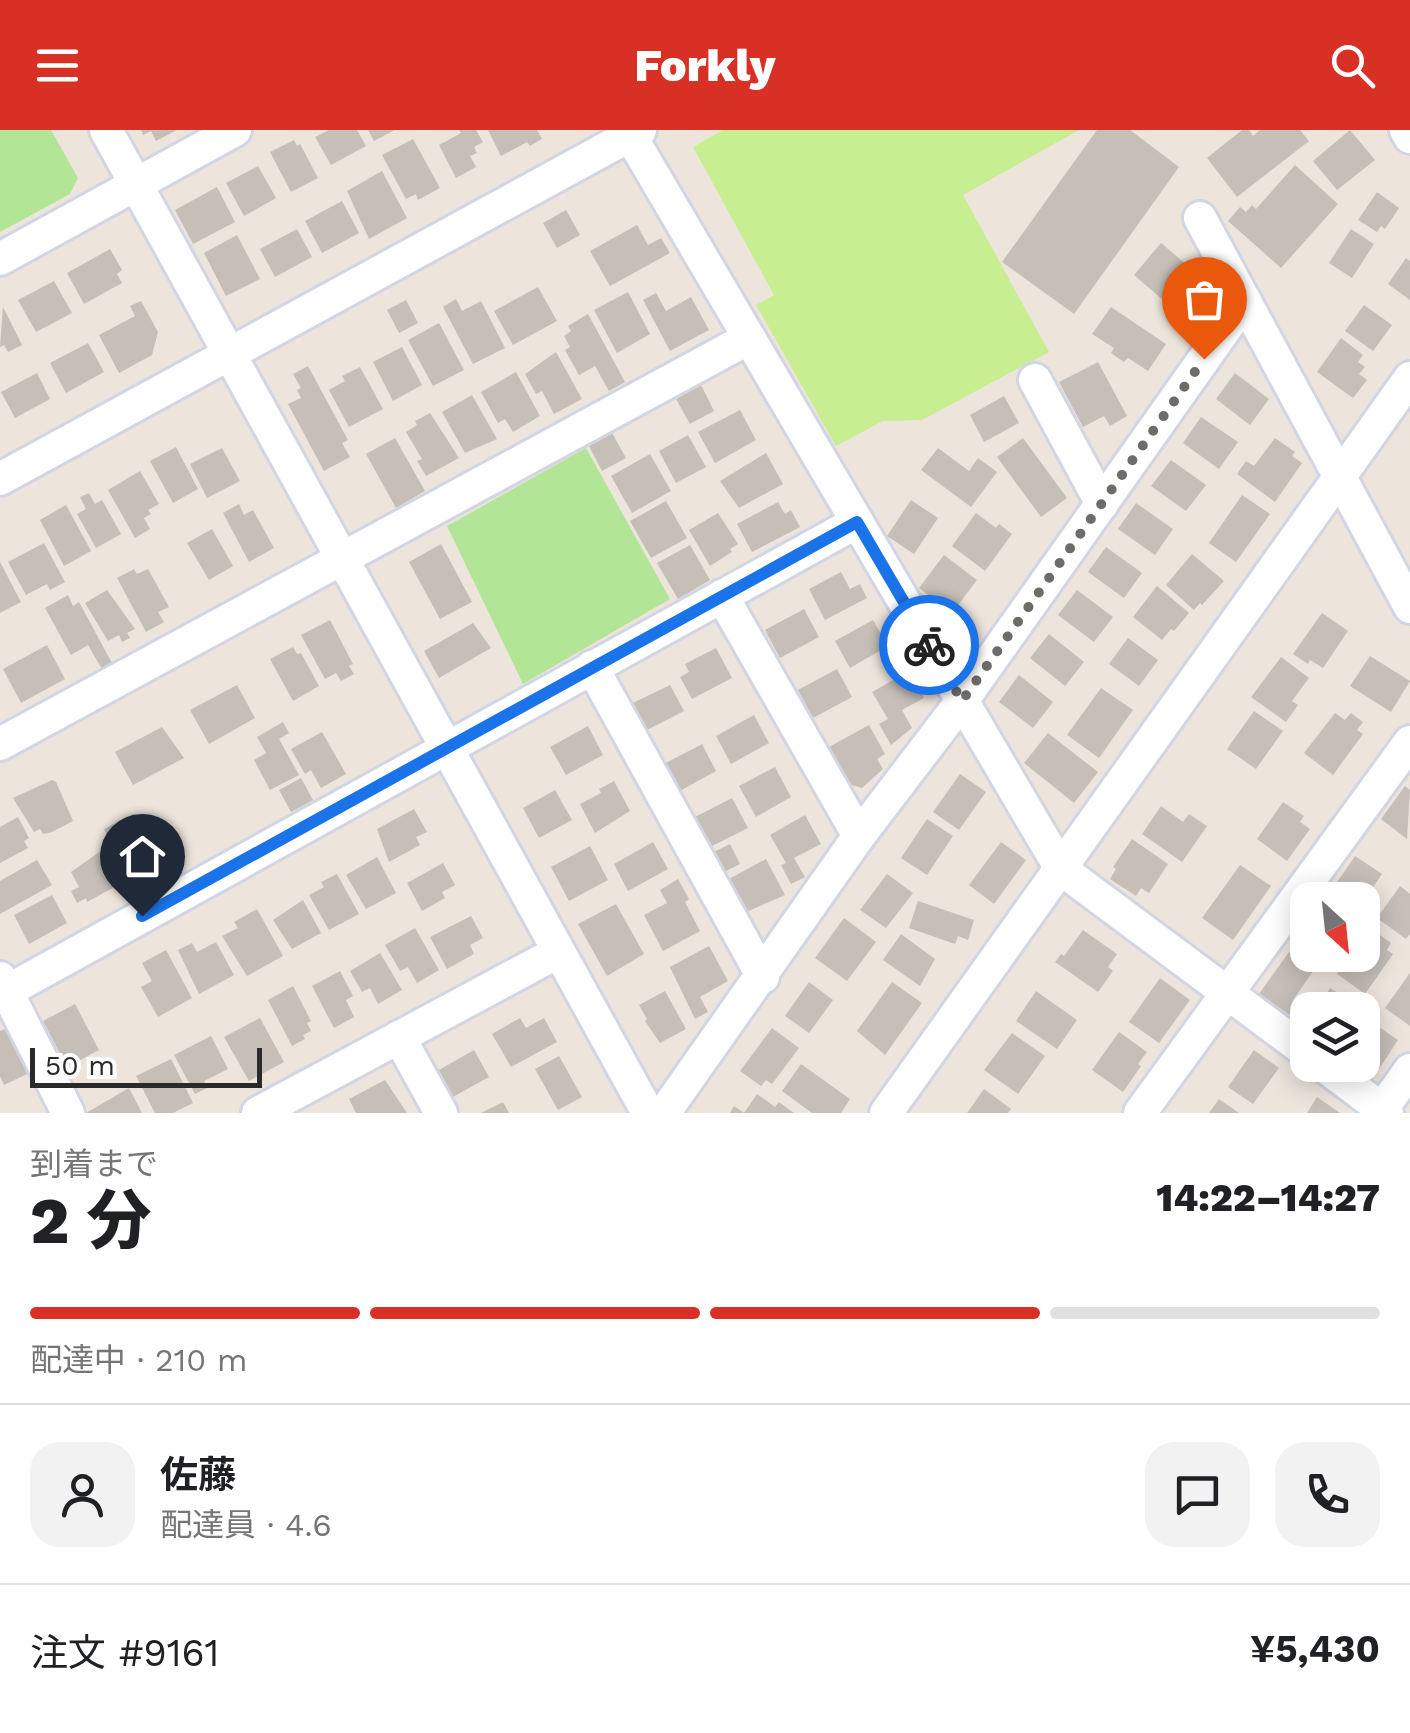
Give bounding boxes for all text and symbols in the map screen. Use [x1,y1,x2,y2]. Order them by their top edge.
icon: menu [30,38,85,93]
icon: search [1325,38,1380,93]
text: Forkly [634,39,776,92]
pin [1162,257,1247,360]
icon: bag [1177,272,1232,327]
courier [879,595,979,695]
icon: bike [902,618,957,673]
pin [100,814,185,917]
icon: home [115,829,170,884]
north arrow [1290,882,1380,972]
map controls [1290,882,1380,1082]
button: layers [1290,992,1380,1082]
scale bar [30,1043,262,1088]
text: 50 m [45,1049,115,1082]
text: 到着まで [30,1145,158,1183]
text: 14:22–14:27 [1156,1176,1380,1220]
text: 2 分 [30,1183,151,1259]
text: 配達中 · 210 m [30,1341,248,1379]
button: person [30,1442,135,1547]
button: chat [1145,1442,1250,1547]
button: phone [1275,1442,1380,1547]
text: 佐藤 [160,1453,236,1497]
text: 配達員 · 4.6 [160,1506,332,1544]
text: ¥5,430 [1250,1627,1380,1671]
text: 注文 #9161 [30,1631,219,1675]

